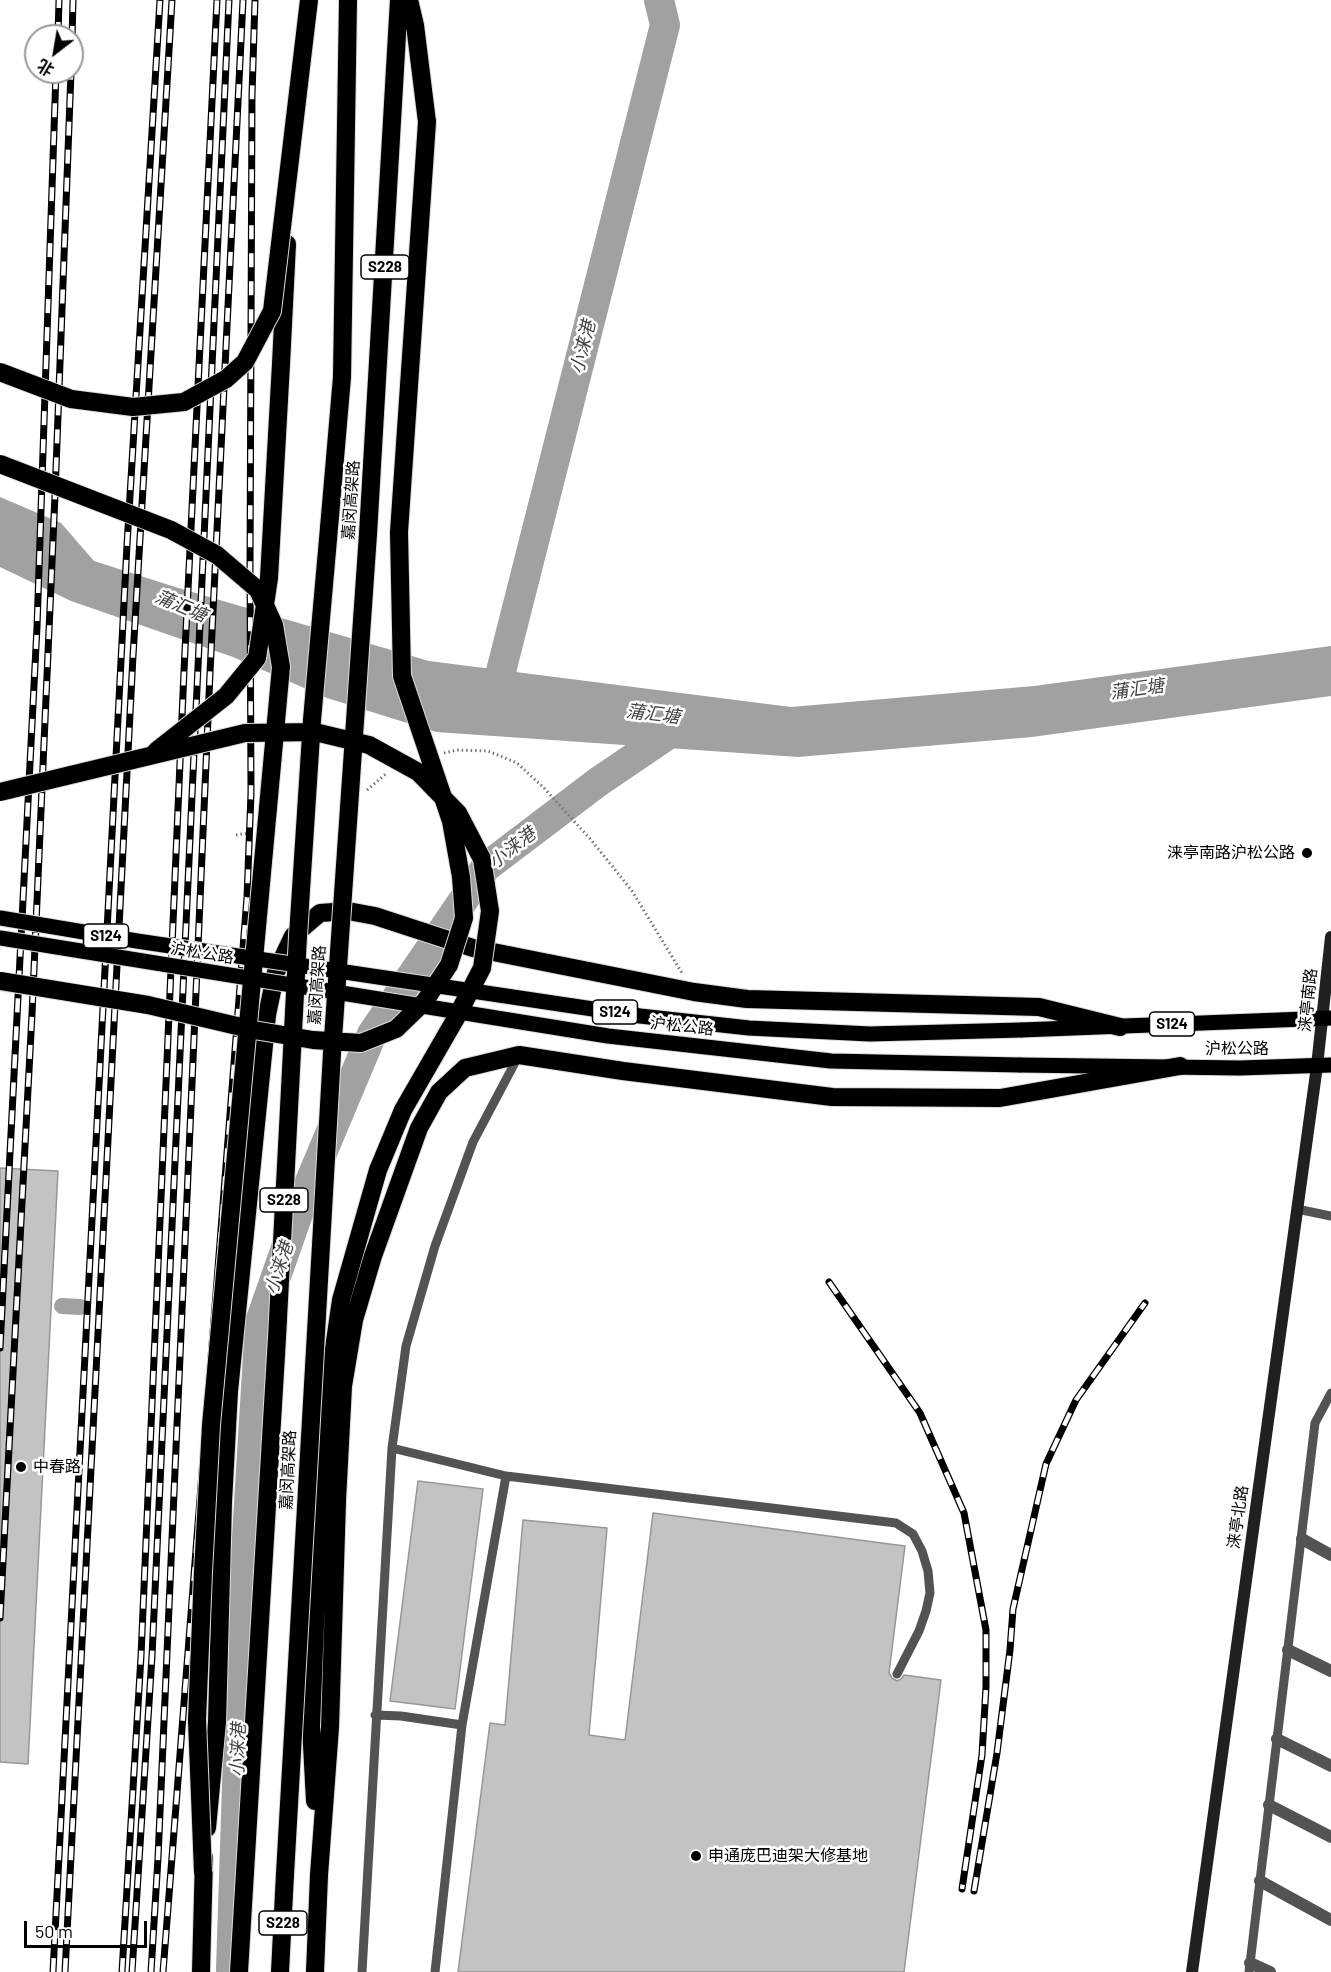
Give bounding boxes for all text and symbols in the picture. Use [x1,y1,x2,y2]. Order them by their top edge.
north arrow [24,24,84,84]
text: 北 [34,56,57,80]
road number: S228 [361,255,409,279]
water label: 小涞港 [566,318,600,376]
street label: 嘉闵高架路 [339,459,363,541]
water label: 蒲汇塘 [152,586,210,626]
water label: 蒲汇塘 [1109,675,1165,703]
water label: 蒲汇塘 [625,700,681,728]
water label: 小涞港 [484,823,540,873]
place label: 涞亭南路沪松公路 [1167,843,1295,863]
marker: 涞亭南路沪松公路 [1300,846,1314,860]
road number: S124 [84,924,128,948]
street label: 沪松公路 [169,939,235,967]
street label: 嘉闵高架路 [305,944,329,1026]
street label: 涞亭南路 [1295,967,1321,1033]
road number: S124 [592,1000,638,1024]
road number: S124 [1150,1012,1194,1036]
street label: 沪松公路 [649,1013,715,1039]
street label: 沪松公路 [1205,1039,1269,1059]
road number: S228 [260,1188,308,1212]
water label: 小涞港 [260,1239,298,1297]
street label: 嘉闵高架路 [276,1430,300,1510]
place label: 中春路 [33,1457,81,1477]
marker: 中春路 [14,1460,28,1474]
street label: 涞亭北路 [1224,1484,1252,1550]
water label: 小涞港 [226,1723,250,1777]
place label: 申通庞巴迪架大修基地 [708,1846,868,1866]
marker: 申通庞巴迪架大修基地 [689,1849,703,1863]
scale bar [27,1909,150,1947]
road number: S228 [259,1911,307,1935]
text: 50 m [35,1920,73,1942]

